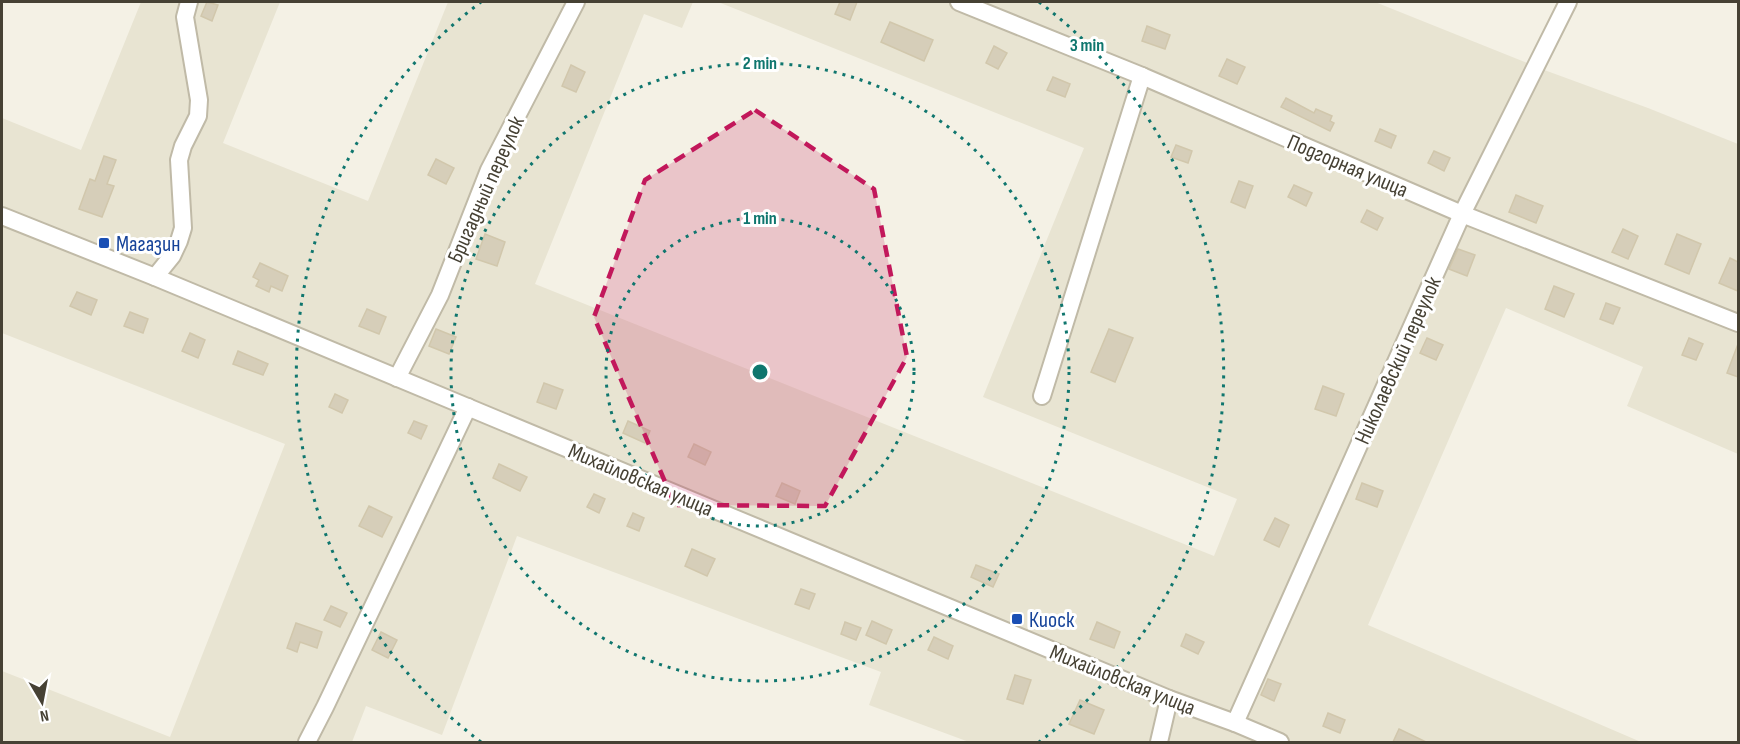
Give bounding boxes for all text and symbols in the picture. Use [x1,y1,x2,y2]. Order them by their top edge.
text: 3 min [1070,35,1104,56]
text: 2 min [743,53,777,74]
street label: Бригадный переулок [442,111,531,267]
street label: Подгорная улица [1283,129,1412,204]
text: 1 min [743,208,777,229]
place label: Магазин [116,231,180,258]
marker: Магазин [97,236,111,250]
street label: Николаевский переулок [1349,272,1448,449]
centre of rings [750,362,770,382]
street label: Михайловская улица [564,438,717,523]
place label: Киоск [1029,607,1075,634]
marker: Киоск [1010,612,1024,626]
street label: Михайловская улица [1046,639,1199,722]
north arrow [12,672,72,732]
text: N [38,705,50,725]

